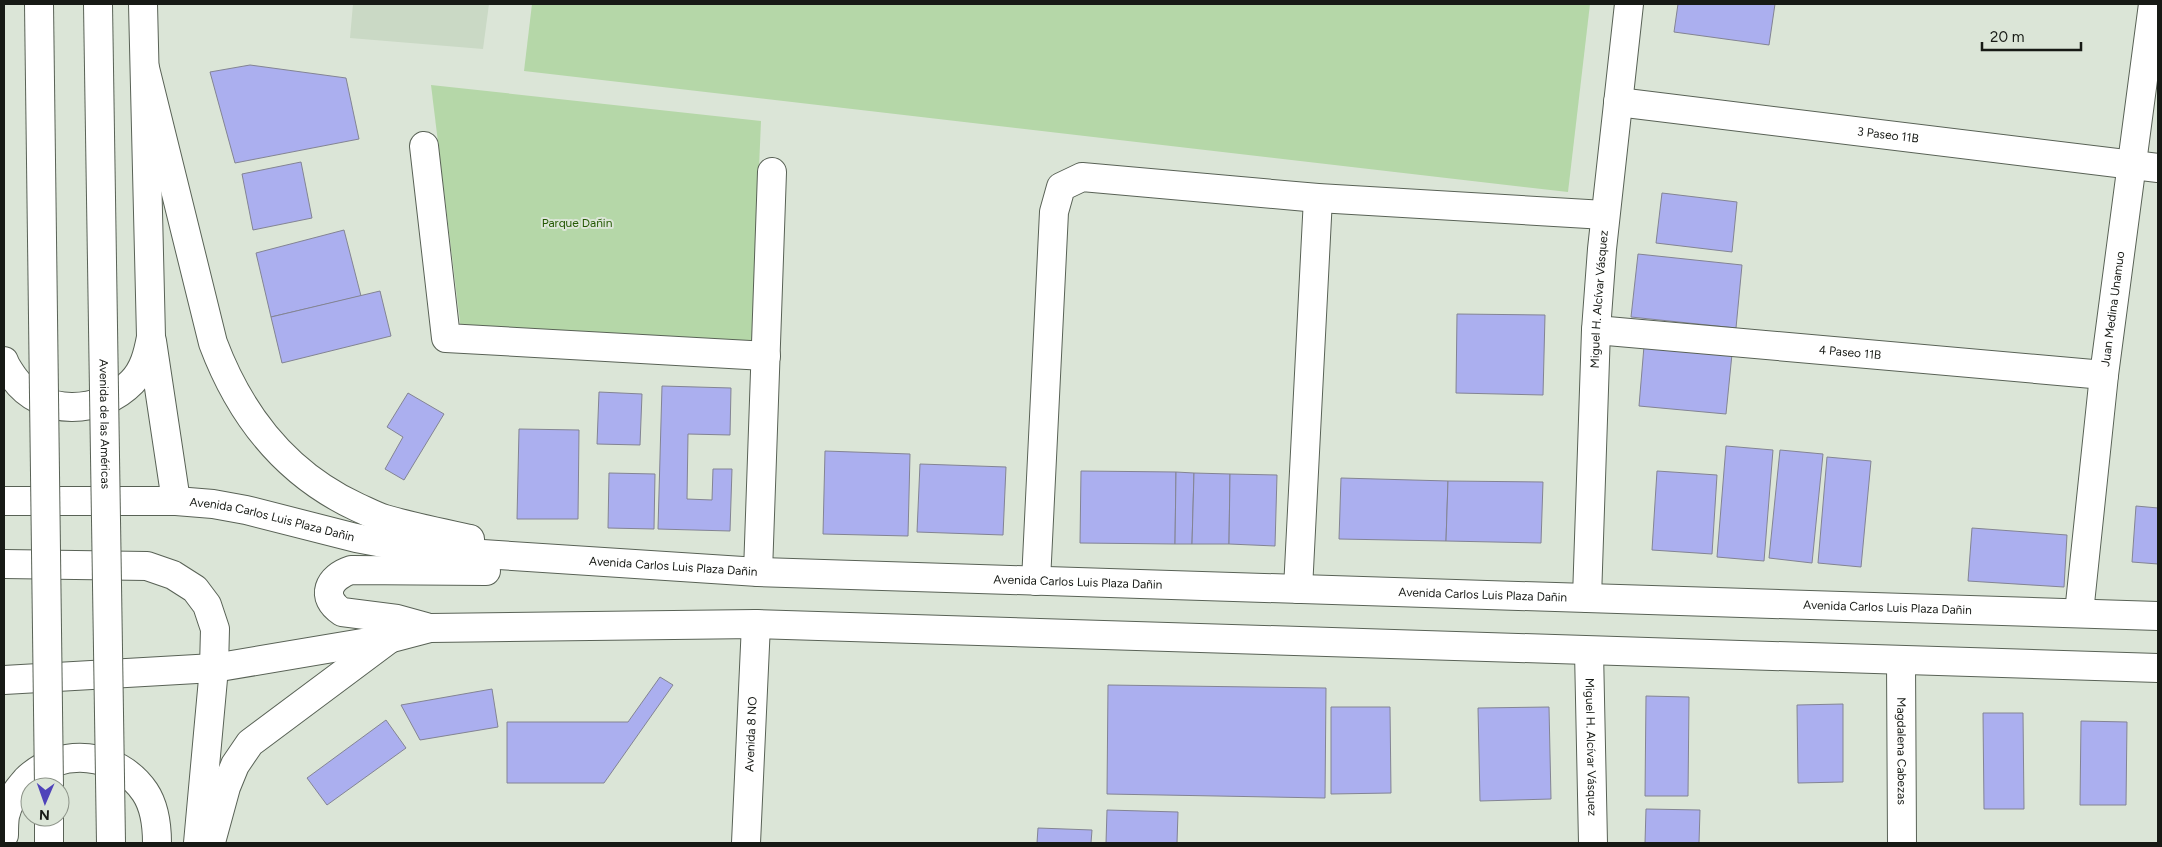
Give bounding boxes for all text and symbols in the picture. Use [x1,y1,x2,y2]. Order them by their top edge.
scale bar [1982,20,2081,52]
text: 20 m [1990,28,2024,46]
street label: 3 Paseo 11B [1856,124,1920,146]
park label: Parque Dañin [542,216,613,230]
street label: Miguel H. Alcívar Vásquez [1588,229,1611,369]
street label: Juan Medina Unamuo [2098,250,2127,367]
street label: 4 Paseo 11B [1818,343,1882,362]
street label: Avenida de las Américas [96,359,113,490]
street label: Avenida Carlos Luis Plaza Dañin [189,495,356,544]
street label: Avenida Carlos Luis Plaza Dañin [589,554,758,579]
street label: Avenida Carlos Luis Plaza Dañin [993,572,1163,592]
street label: Avenida Carlos Luis Plaza Dañin [1398,585,1568,604]
street label: Avenida Carlos Luis Plaza Dañin [1803,598,1972,617]
street label: Miguel H. Alcívar Vásquez [1583,678,1599,816]
street label: Avenida 8 NO [742,696,760,772]
street label: Magdalena Cabezas [1894,697,1909,805]
north arrow [20,777,70,827]
text: N [39,806,50,823]

